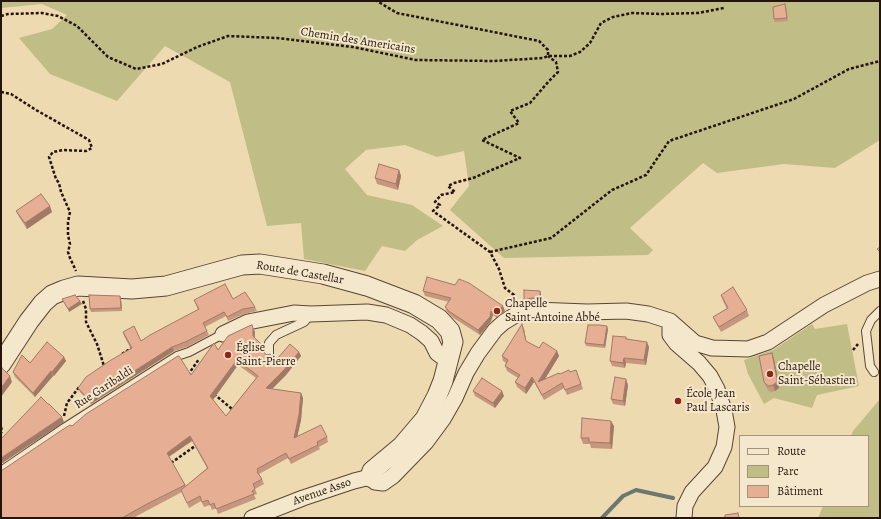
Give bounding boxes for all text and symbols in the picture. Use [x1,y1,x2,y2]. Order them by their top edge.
street label: Chemin des Americains [300,25,416,57]
street label: Route de Castellar [255,258,345,288]
place label: Chapelle Saint-Antoine Abbé [505,297,600,325]
marker: Chapelle Saint-Antoine Abbé [492,306,502,316]
place label: Église Saint-Pierre [236,341,296,369]
marker: Église Saint-Pierre [223,350,233,360]
place label: Chapelle Saint-Sébastien [778,360,855,388]
street label: Rue Garibaldi [72,364,136,412]
marker: Chapelle Saint-Sébastien [765,369,775,379]
place label: École Jean Paul Lascaris [686,387,750,415]
marker: École Jean Paul Lascaris [673,396,683,406]
legend [739,435,869,507]
text: Route [777,443,806,459]
text: Parc [777,463,799,479]
street label: Avenue Asso [291,475,353,509]
text: Bâtiment [777,483,823,499]

